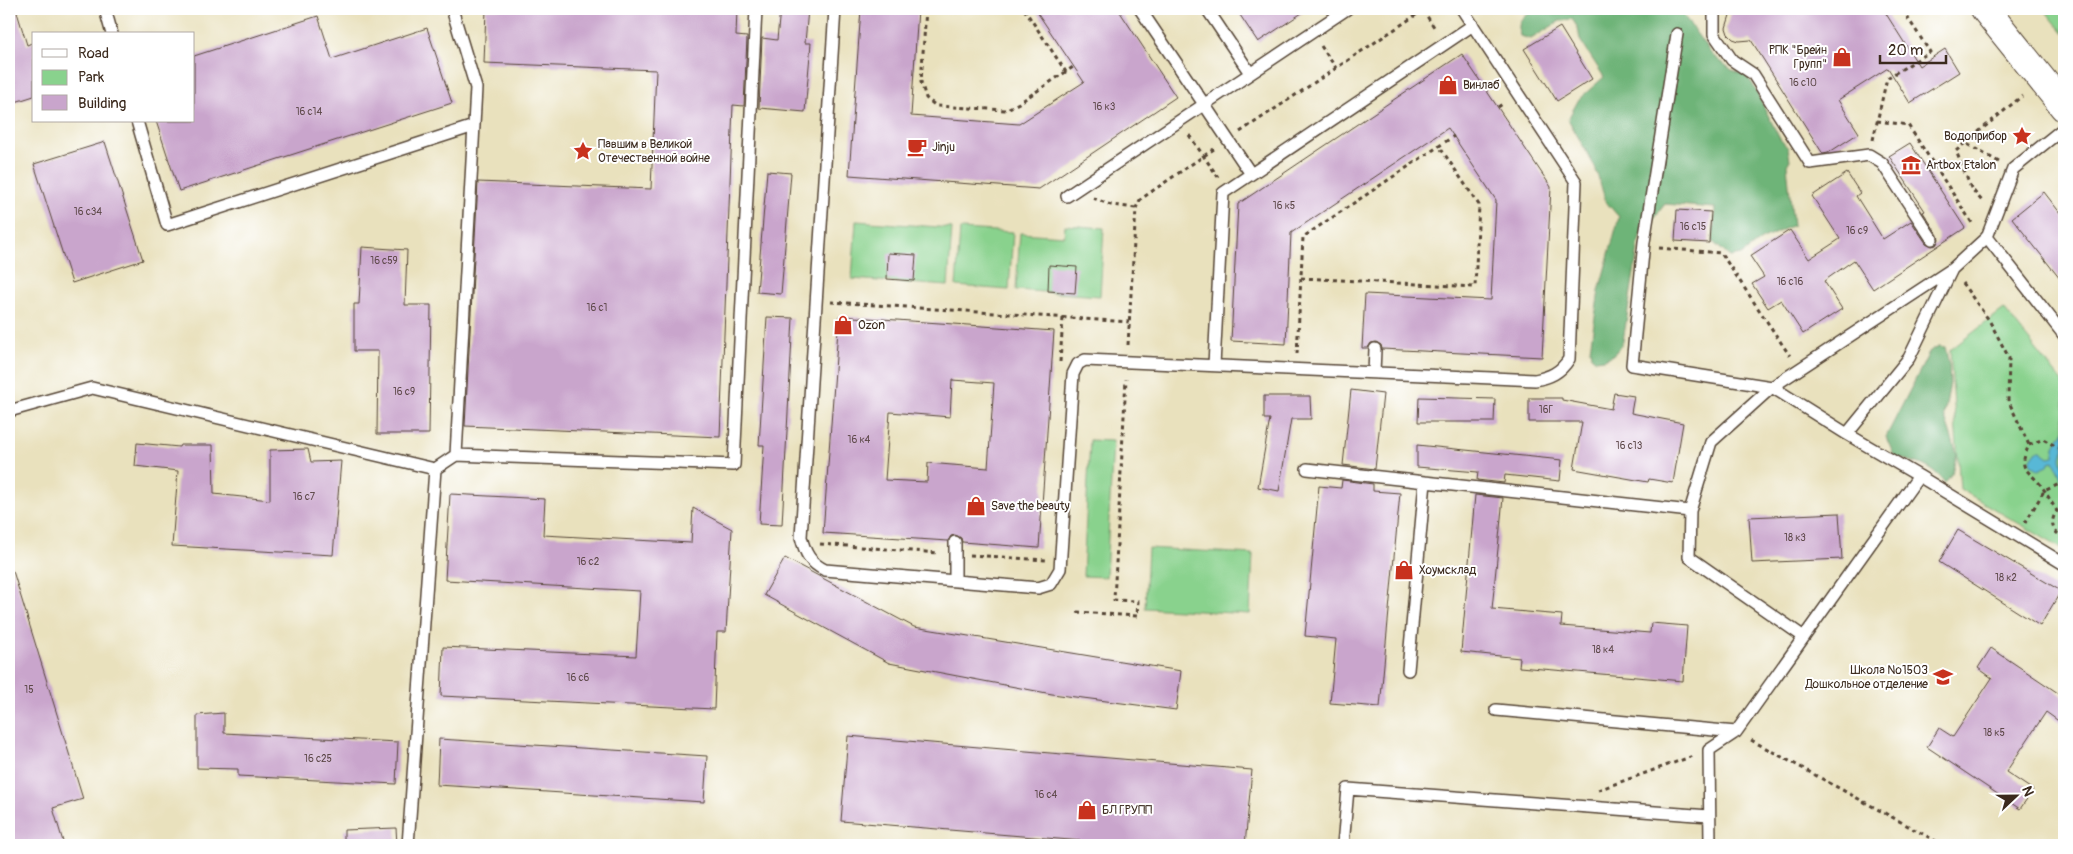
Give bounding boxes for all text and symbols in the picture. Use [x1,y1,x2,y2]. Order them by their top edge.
legend [32,32,195,122]
scale bar [1880,32,1947,64]
text: 20 m [1888,41,1923,60]
place label: РПК "Брейн Групп" [1769,43,1827,72]
text: Road [78,44,109,63]
shop icon: РПК "Брейн Групп" [1831,46,1853,68]
text: Park [78,68,105,87]
shop icon: Винлаб [1437,74,1459,96]
house number: 16 с10 [1789,77,1817,89]
place label: Винлаб [1463,78,1500,93]
text: Building [78,94,126,113]
house number: 16 к3 [1093,101,1116,113]
house number: 16 с14 [296,106,323,118]
place icon: Водоприбор [2011,125,2033,147]
place label: Водоприбор [1944,129,2007,144]
cafe icon: Jinju [906,136,928,158]
place label: Павшим в Великой Отечественной войне [598,137,710,166]
place icon: Павшим в Великой Отечественной войне [572,140,594,162]
place label: Jinju [932,140,955,155]
museum icon: Artbox Etalon [1900,154,1922,176]
place label: Artbox Etalon [1926,158,1997,173]
house number: 16 к5 [1273,200,1295,212]
house number: 16 с34 [74,206,102,218]
house number: 16 с15 [1680,221,1706,233]
house number: 16 с9 [1846,225,1868,237]
house number: 16 с59 [370,255,398,267]
house number: 16 с16 [1777,276,1804,288]
house number: 16 с1 [587,302,608,314]
shop icon: Ozon [832,314,854,336]
place label: Ozon [858,318,885,333]
house number: 16 с9 [393,386,415,398]
house number: 16Г [1539,404,1553,416]
house number: 16 к4 [848,434,871,446]
house number: 16 с13 [1616,440,1643,452]
house number: 16 с7 [293,491,316,503]
shop icon: Save the beauty [965,495,987,517]
place label: Save the beauty [991,499,1070,514]
house number: 18 к3 [1784,532,1806,544]
house number: 16 с2 [577,556,600,568]
shop icon: Хоумсклад [1393,559,1415,581]
place label: Хоумсклад [1419,563,1477,578]
house number: 18 к2 [1995,572,2017,584]
house number: 18 к4 [1592,644,1614,656]
place label: Школа №1503 Дошкольное отделение [1804,663,1928,692]
school or university icon: Школа №1503 Дошкольное отделение [1932,666,1954,688]
house number: 16 с6 [567,672,590,684]
house number: 15 [24,684,34,696]
house number: 18 к5 [1983,727,2005,739]
house number: 16 с25 [304,753,332,765]
north arrow [1990,772,2040,822]
text: N [2018,784,2037,799]
house number: 16 c4 [1035,789,1058,801]
shop icon: БЛ ГРУПП [1076,799,1098,821]
place label: БЛ ГРУПП [1102,803,1152,818]

